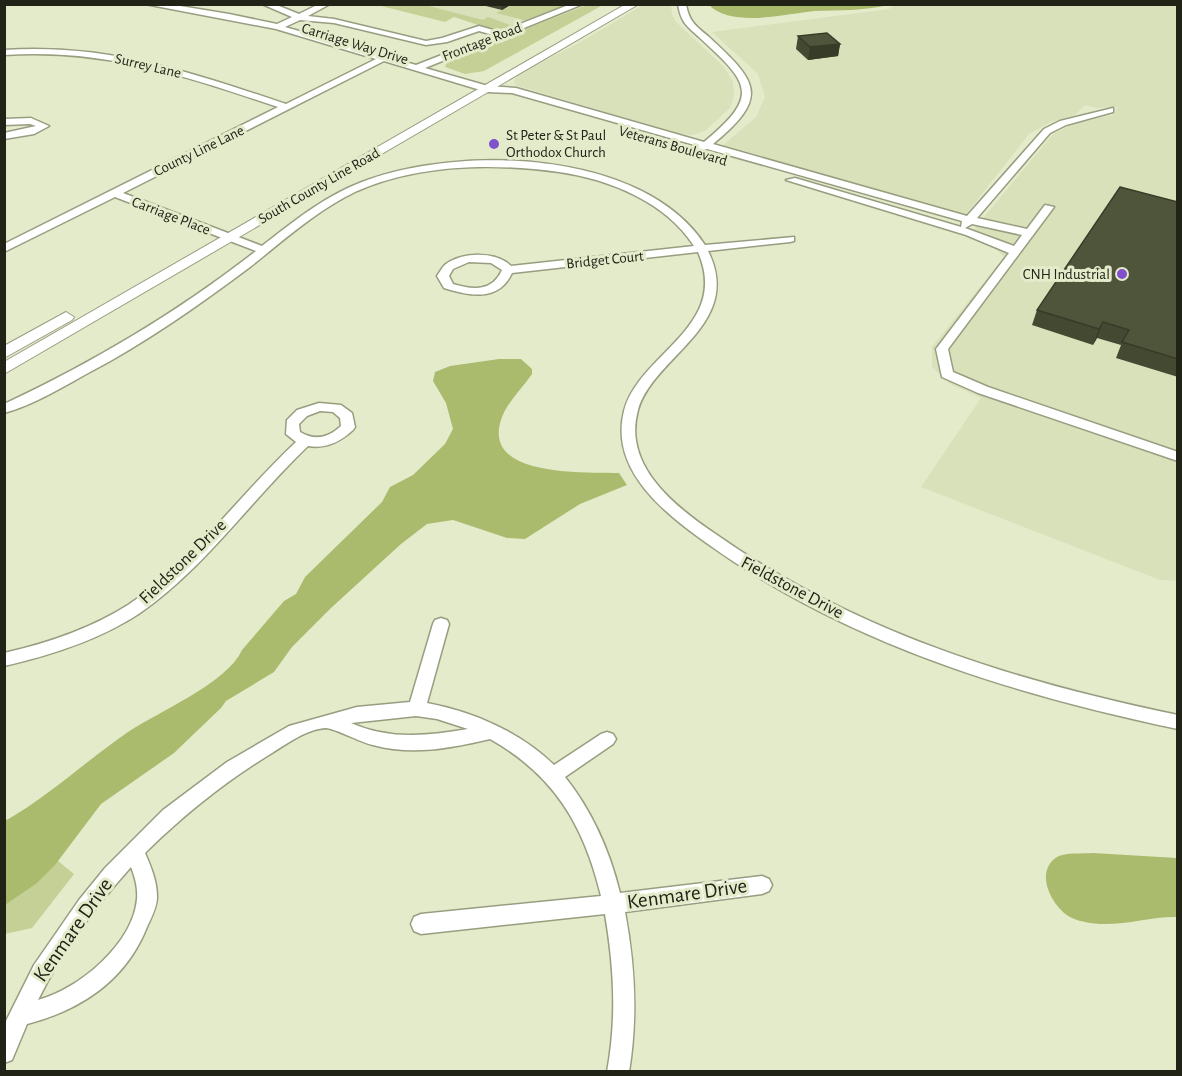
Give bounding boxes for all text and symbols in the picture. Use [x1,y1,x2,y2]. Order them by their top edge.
street label: Frontage Road [440,20,524,64]
street label: Carriage Way Drive [300,21,410,67]
street label: Surrey Lane [113,51,183,81]
street label: County Line Lane [151,123,247,179]
street label: Veterans Boulevard [617,123,729,169]
place label: St Peter & St Paul Orthodox Church [506,128,606,160]
marker: St Peter & St Paul Orthodox Church [487,137,501,151]
street label: South County Line Road [256,145,382,227]
street label: Carriage Place [130,194,212,238]
street label: Bridget Court [566,248,645,272]
place label: CNH Industrial [1023,267,1110,282]
marker: CNH Industrial [1115,267,1129,281]
street label: Fieldstone Drive [136,516,230,608]
street label: Fieldstone Drive [738,554,846,622]
street label: Kenmare Drive [30,874,116,986]
street label: Kenmare Drive [626,875,748,913]

